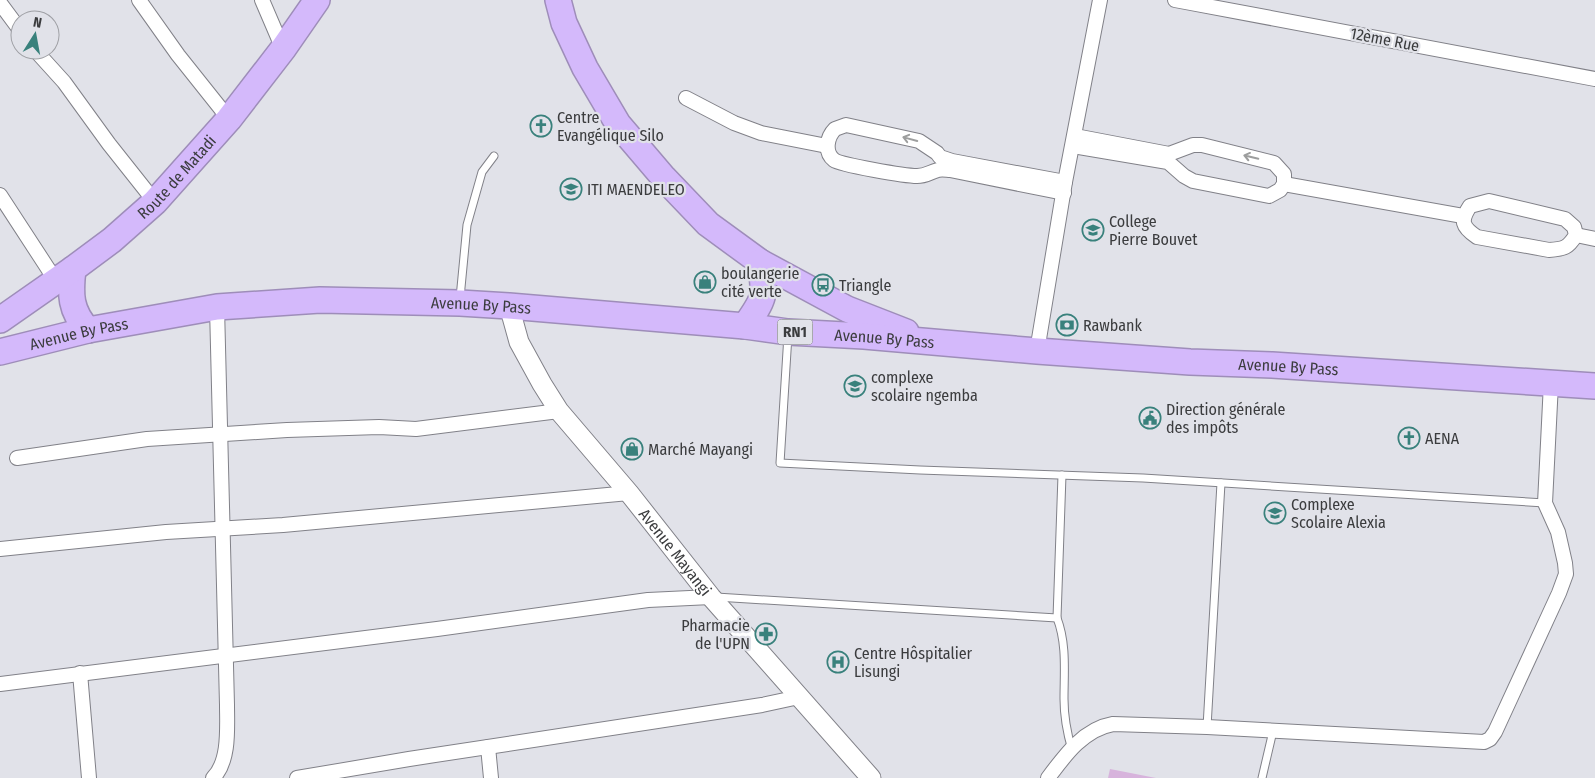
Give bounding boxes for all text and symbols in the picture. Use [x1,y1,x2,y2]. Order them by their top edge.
north arrow [10,10,60,60]
text: N [32,14,43,32]
street label: 12ème Rue [1349,24,1421,55]
place label: Centre Evangélique Silo [557,108,664,145]
church icon: Centre Evangélique Silo [529,114,553,138]
street label: Route de Matadi [134,131,220,223]
one-way arrow [902,133,918,143]
one-way arrow [1243,152,1259,161]
school or university icon: ITI MAENDELEO [559,177,583,201]
place label: ITI MAENDELEO [587,180,685,199]
place label: College Pierre Bouvet [1109,212,1198,249]
school or university icon: College Pierre Bouvet [1081,218,1105,242]
place label: boulangerie cité verte [721,264,799,301]
shop icon: boulangerie cité verte [693,270,717,294]
bus stop icon: Triangle [811,273,835,297]
place label: Triangle [839,276,891,295]
street label: Avenue By Pass [431,293,532,318]
bank icon: Rawbank [1055,313,1079,337]
street label: Avenue By Pass [28,314,130,354]
place label: Rawbank [1083,316,1142,335]
road number: RN1 [778,320,812,344]
street label: Avenue By Pass [834,325,935,352]
street label: Avenue By Pass [1238,355,1339,379]
place label: complexe scolaire ngemba [871,368,978,405]
school or university icon: complexe scolaire ngemba [843,374,867,398]
place label: Direction générale des impôts [1166,400,1286,437]
public building icon: Direction générale des impôts [1138,406,1162,430]
church icon: AENA [1397,426,1421,450]
place label: AENA [1425,429,1460,448]
shop icon: Marché Mayangi [620,437,644,461]
place label: Marché Mayangi [648,440,753,459]
place label: Complexe Scolaire Alexia [1291,495,1386,532]
school or university icon: Complexe Scolaire Alexia [1263,501,1287,525]
street label: Avenue Mayangi [635,505,715,600]
place label: Pharmacie de l'UPN [681,616,750,653]
pharmacy icon: Pharmacie de l'UPN [754,622,778,646]
place label: Centre Hôspitalier Lisungi [854,644,973,681]
hospital icon: Centre Hôspitalier Lisungi [826,650,850,674]

